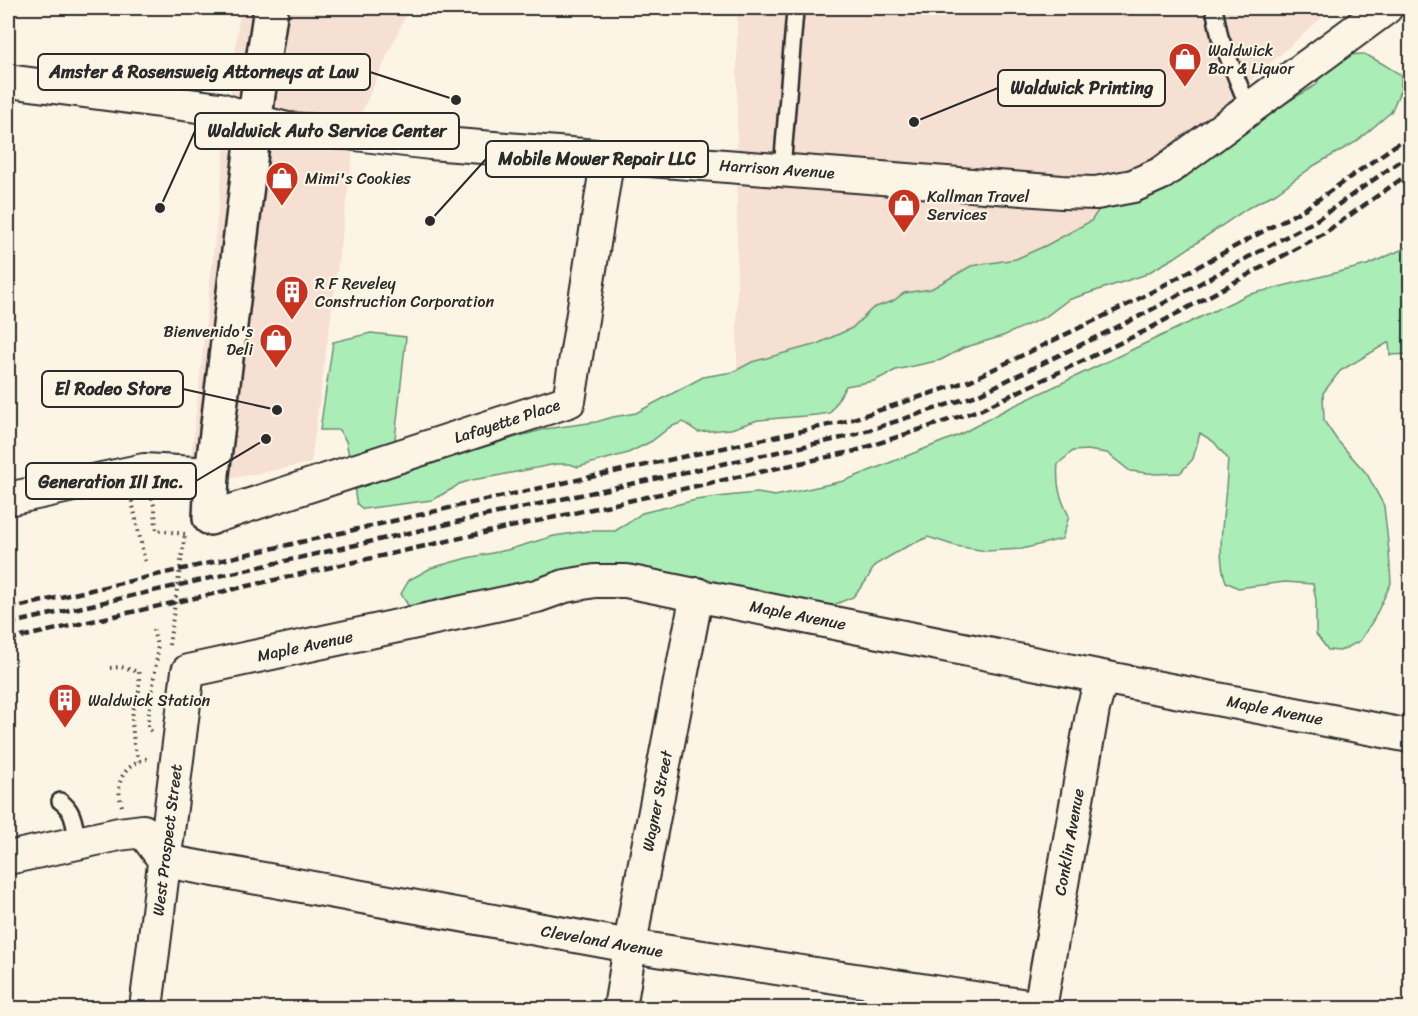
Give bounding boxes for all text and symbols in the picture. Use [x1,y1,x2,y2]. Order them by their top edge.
place label: Waldwick Bar & Liquor [1208,36,1295,83]
shop icon: Waldwick Bar & Liquor [1167,41,1203,88]
callout: Amster & Rosensweig Attorneys at Law [38,54,370,90]
text: Amster & Rosensweig Attorneys at Law [48,56,359,88]
callout: Waldwick Printing [998,70,1165,106]
text: Waldwick Printing [1011,72,1153,104]
callout: Waldwick Auto Service Center [195,113,459,149]
text: Waldwick Auto Service Center [208,115,448,147]
callout: Mobile Mower Repair LLC [486,141,708,177]
text: Mobile Mower Repair LLC [497,143,696,175]
street label: Harrison Avenue [718,151,836,188]
shop icon: Mimi's Cookies [264,160,300,207]
place label: Mimi's Cookies [305,164,411,193]
place label: Kallman Travel Services [927,182,1030,229]
shop icon: Kallman Travel Services [886,187,922,234]
place label: R F Reveley Construction Corporation [315,269,494,316]
building icon: R F Reveley Construction Corporation [274,274,310,321]
place label: Bienvenido's Deli [163,317,254,364]
shop icon: Bienvenido's Deli [258,322,294,369]
callout: El Rodeo Store [42,371,183,407]
text: El Rodeo Store [55,373,172,405]
street label: Lafayette Place [450,390,564,452]
callout: Generation III Inc. [26,463,196,499]
text: Generation III Inc. [37,466,184,498]
street label: Maple Avenue [747,591,849,639]
street label: Maple Avenue [254,622,356,670]
building icon: Waldwick Station [47,682,83,729]
place label: Waldwick Station [88,686,211,715]
street label: Maple Avenue [1224,686,1326,734]
street label: Wagner Street [633,748,681,854]
street label: West Prospect Street [143,762,191,918]
street label: Conklin Avenue [1045,786,1093,898]
street label: Cleveland Avenue [539,916,666,966]

